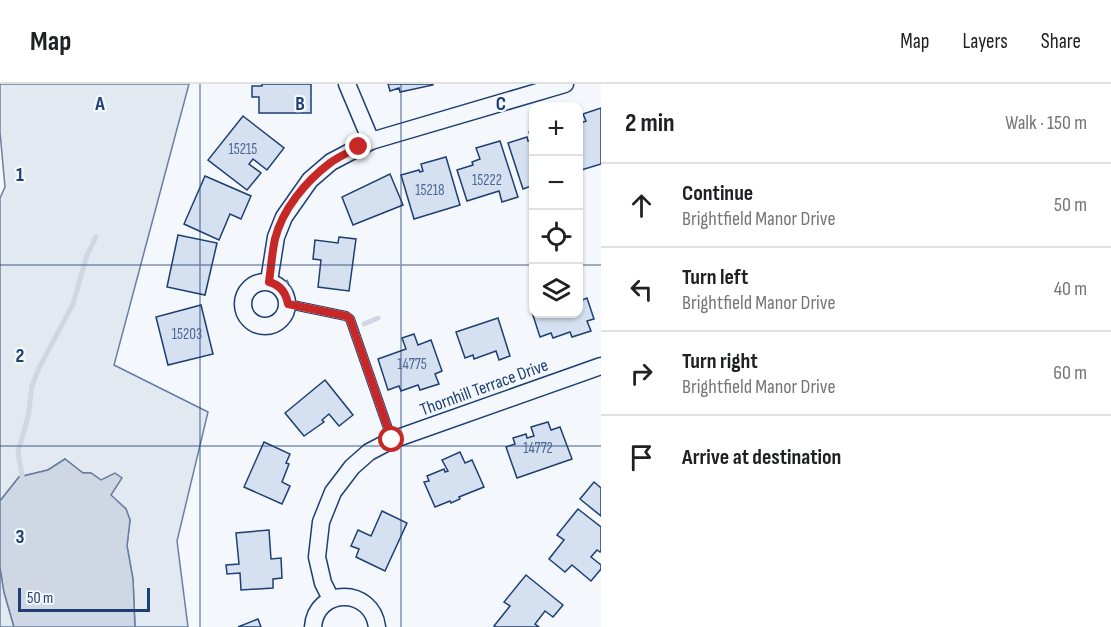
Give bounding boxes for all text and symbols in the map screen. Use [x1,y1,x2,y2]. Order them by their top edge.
text: Map [30,25,71,58]
text: Map [900,29,929,54]
text: Layers [962,29,1008,54]
text: Share [1041,29,1081,54]
text: A [94,92,105,116]
text: B [295,92,305,116]
text: C [496,92,506,116]
map controls [529,102,583,318]
button: + [529,102,583,156]
text: 2 min [625,108,675,139]
text: Walk · 150 m [1005,111,1087,135]
route end [345,133,371,159]
house number: 15215 [229,140,257,159]
button: − [529,156,583,210]
text: 1 [16,163,24,187]
house number: 15222 [472,171,502,190]
text: Continue [682,180,753,207]
house number: 15218 [415,181,445,200]
icon: ahead [625,189,658,222]
text: 50 m [1054,193,1087,217]
text: Brightfield Manor Drive [682,207,835,231]
button: locate [529,210,583,264]
button: layers [529,264,583,318]
text: Turn left [682,264,748,291]
icon: left [625,273,658,306]
text: 40 m [1054,277,1087,301]
text: Brightfield Manor Drive [682,291,835,315]
house number: 15203 [172,325,202,344]
text: 2 [16,344,24,368]
text: Turn right [682,348,758,375]
house number: 14775 [397,355,427,374]
street label: Thornhill Terrace Drive [417,355,551,420]
icon: right [625,357,658,390]
text: 60 m [1053,361,1087,385]
text: Brightfield Manor Drive [682,375,835,399]
route start [378,426,404,452]
house number: 14772 [523,439,553,458]
icon: arrive [625,441,658,474]
text: Arrive at destination [682,444,841,471]
text: 3 [16,525,25,549]
scale bar [18,585,150,612]
text: 50 m [27,589,53,608]

